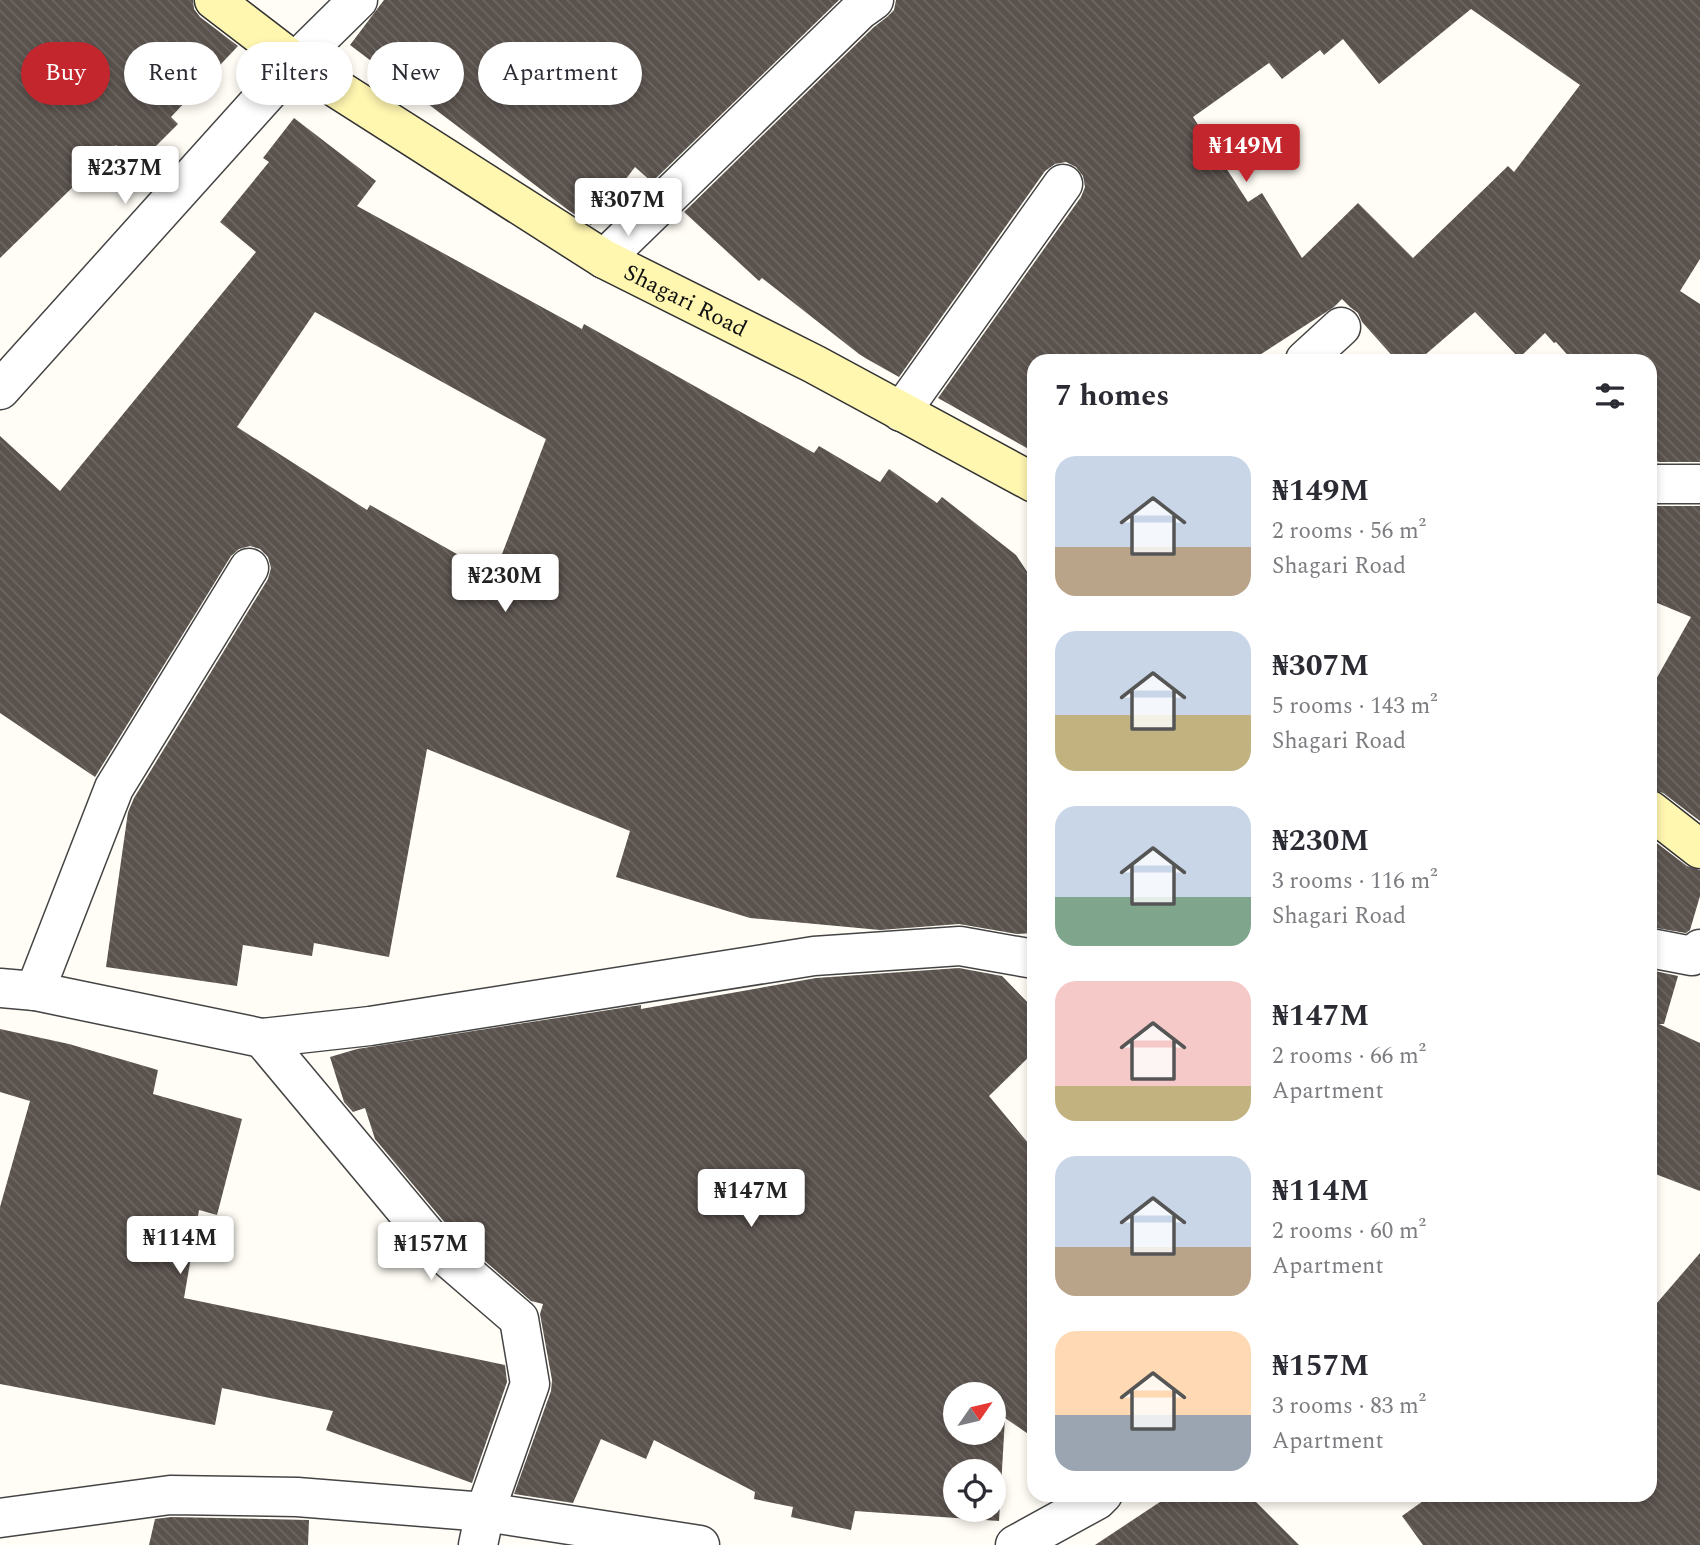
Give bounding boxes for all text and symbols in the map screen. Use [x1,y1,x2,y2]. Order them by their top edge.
chip: Buy [21,42,110,105]
chip: Rent [124,42,222,105]
chip: Filters [236,42,353,105]
chip: New [367,42,464,105]
chip: Apartment [478,42,642,105]
pin: ₦149M [1197,124,1295,184]
text: ₦149M [1209,129,1283,164]
pin: ₦237M [76,146,174,206]
text: ₦237M [88,151,162,186]
pin: ₦307M [579,178,677,238]
text: ₦307M [591,183,665,218]
street label: Shagari Road [617,256,753,347]
text: 7 homes [1055,373,1169,419]
icon: filters [1591,377,1629,415]
text: ₦149M [1272,468,1369,514]
icon: home [1111,484,1195,568]
text: 2 rooms · 56 m² [1272,514,1426,549]
text: Shagari Road [1272,549,1406,584]
pin: ₦230M [456,554,554,614]
text: ₦230M [468,559,542,594]
text: ₦307M [1272,643,1369,689]
icon: home [1111,659,1195,743]
text: 5 rooms · 143 m² [1272,689,1438,724]
text: Shagari Road [1272,724,1406,759]
text: ₦230M [1272,818,1369,864]
icon: home [1111,834,1195,918]
text: 3 rooms · 116 m² [1272,864,1438,899]
text: Shagari Road [1272,899,1406,934]
text: ₦147M [1272,993,1369,1039]
icon: home [1111,1009,1195,1093]
text: 2 rooms · 66 m² [1272,1039,1426,1074]
text: Apartment [1272,1074,1384,1109]
text: ₦114M [1272,1168,1369,1214]
pin: ₦147M [702,1170,800,1229]
text: ₦147M [714,1174,788,1209]
icon: home [1111,1184,1195,1268]
text: 2 rooms · 60 m² [1272,1214,1426,1249]
pin: ₦114M [131,1216,229,1276]
text: ₦114M [143,1221,217,1256]
pin: ₦157M [382,1222,480,1282]
text: ₦157M [394,1227,468,1262]
text: Apartment [1272,1249,1384,1284]
text: ₦157M [1272,1343,1369,1389]
icon: home [1111,1359,1195,1443]
north arrow [943,1382,1006,1446]
map controls [943,1382,1006,1522]
text: 3 rooms · 83 m² [1272,1389,1426,1424]
text: Apartment [1272,1424,1384,1459]
button: locate [943,1459,1006,1522]

